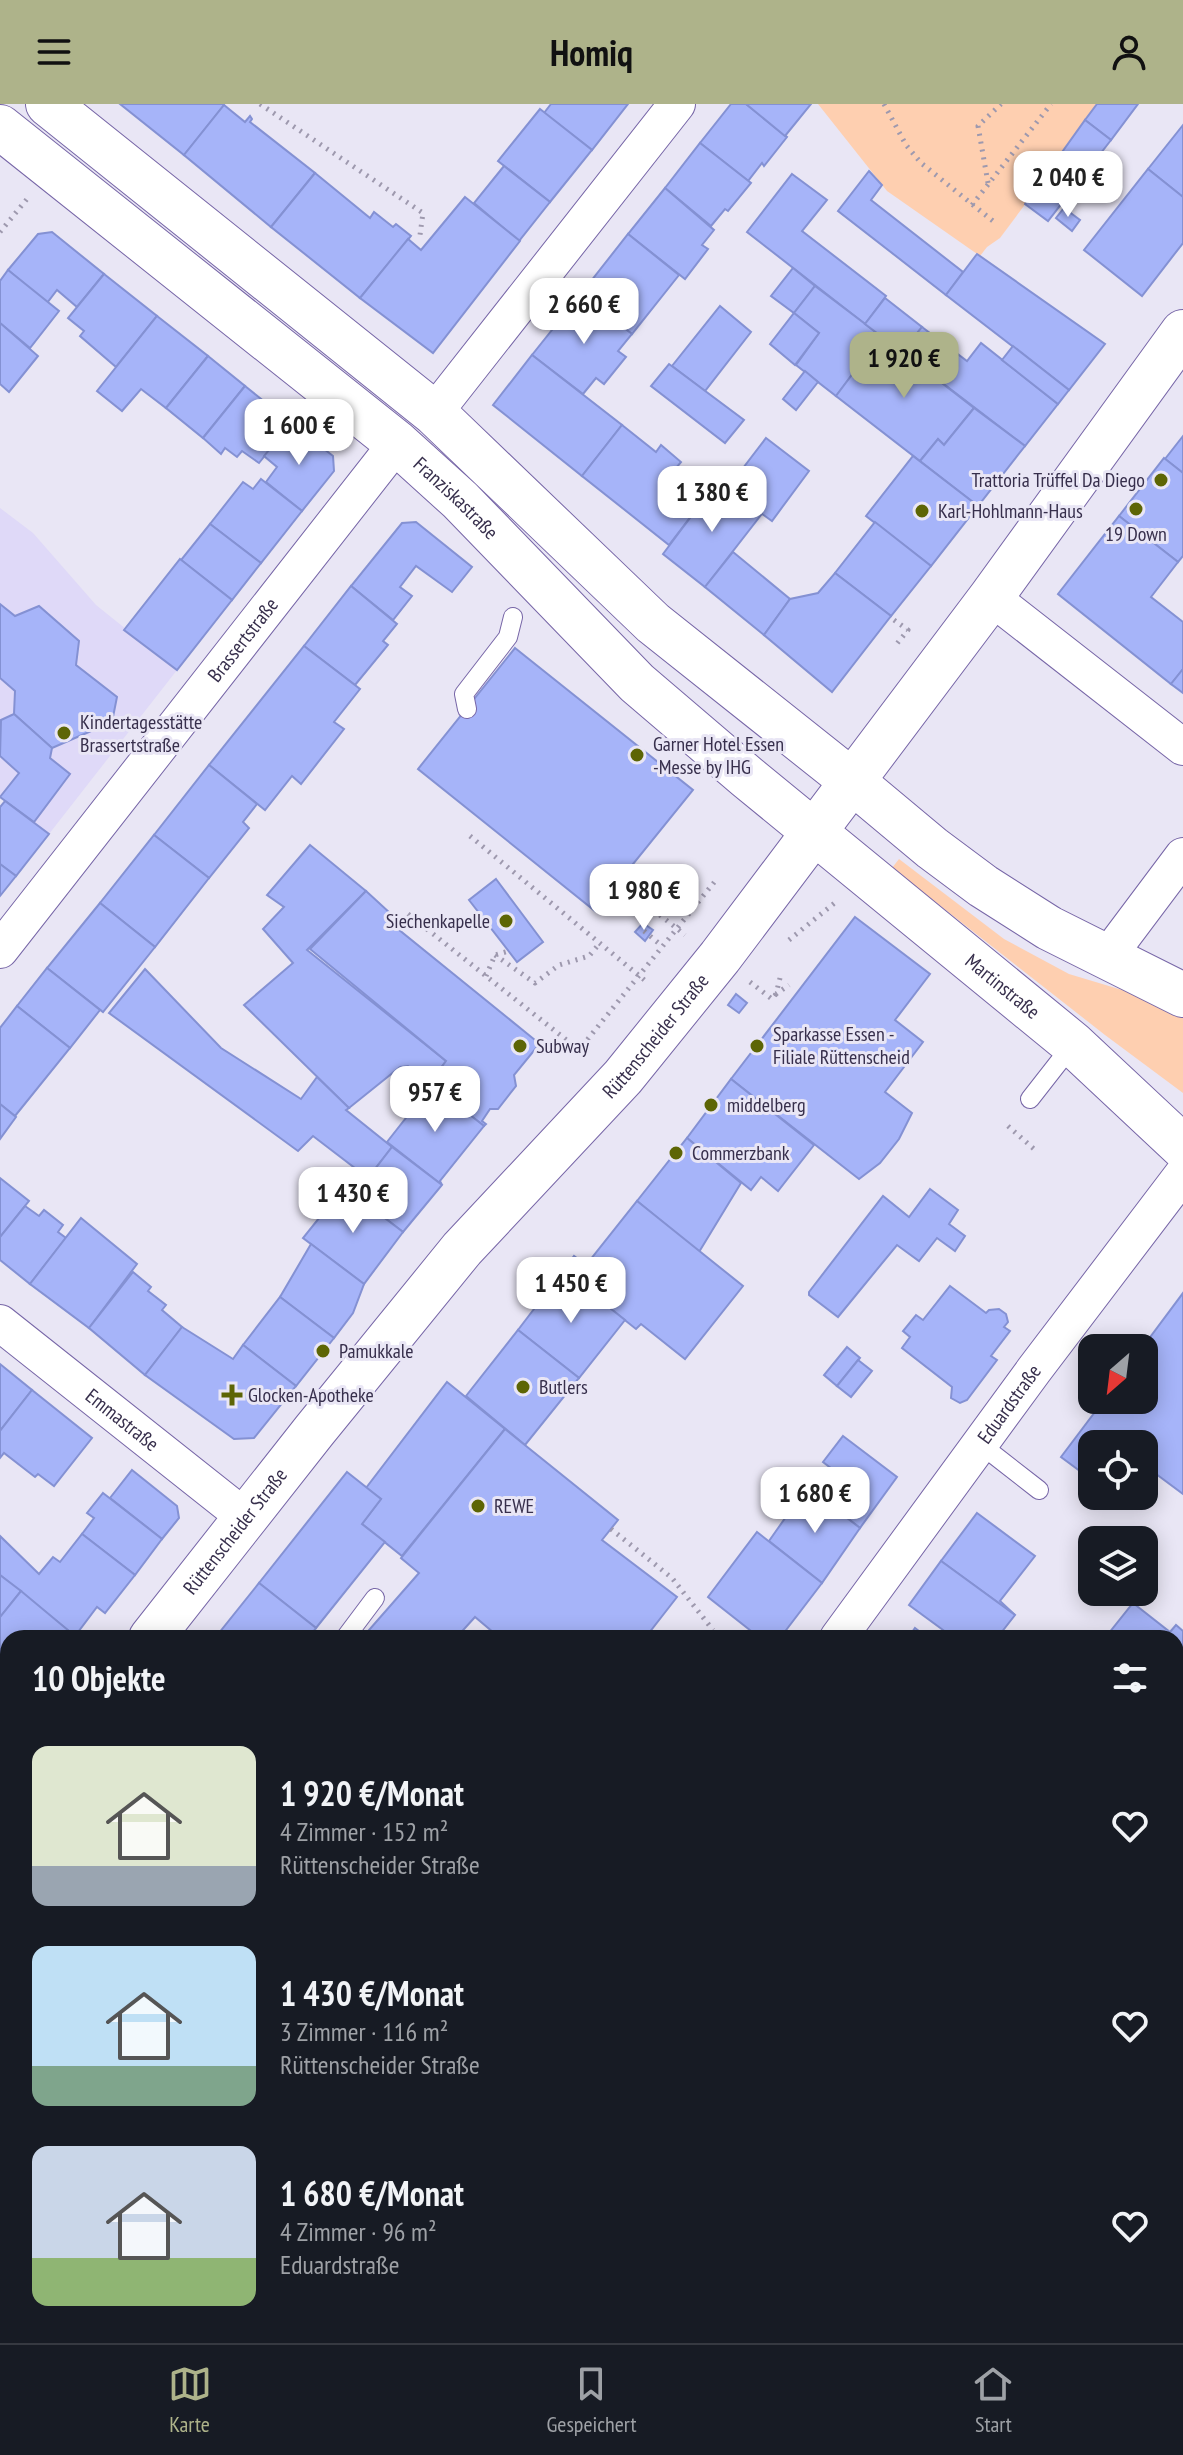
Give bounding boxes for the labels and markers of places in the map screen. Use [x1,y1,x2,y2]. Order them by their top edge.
pin: 2 040 € [994,151,1142,219]
pin: 2 660 € [510,278,658,346]
pin: 1 920 € [830,332,978,400]
pin: 1 600 € [225,399,373,467]
pin: 1 380 € [638,466,786,534]
place label: Trattoria Trüffel Da Diego [972,467,1145,493]
marker: Trattoria Trüffel Da Diego [1152,471,1170,489]
place label: Karl-Hohlmann-Haus [938,498,1083,524]
marker: 19 Down [1127,500,1145,518]
marker: Karl-Hohlmann-Haus [913,502,931,520]
place label: 19 Down [1105,521,1167,547]
place label: Kindertagesstätte Brassertstraße [80,709,202,758]
marker: Kindertagesstätte Brassertstraße [55,724,73,742]
place label: Garner Hotel Essen -Messe by IHG [653,731,784,780]
marker: Garner Hotel Essen -Messe by IHG [628,746,646,764]
pin: 1 980 € [570,864,718,932]
place label: Siechenkapelle [386,908,490,934]
marker: Siechenkapelle [497,912,515,930]
place label: Sparkasse Essen - Filiale Rüttenscheid [773,1021,910,1070]
place label: Subway [536,1033,590,1059]
marker: Subway [511,1037,529,1055]
marker: Sparkasse Essen - Filiale Rüttenscheid [748,1037,766,1055]
pin: 957 € [379,1066,491,1134]
place label: middelberg [727,1092,806,1118]
marker: middelberg [702,1096,720,1114]
place label: Commerzbank [692,1140,790,1166]
marker: Commerzbank [667,1144,685,1162]
pin: 1 430 € [279,1167,427,1235]
pin: 1 450 € [497,1257,645,1325]
place label: Pamukkale [339,1338,414,1364]
marker: Pamukkale [314,1342,332,1360]
place label: Butlers [539,1374,588,1400]
marker: Butlers [514,1378,532,1396]
place label: Glocken-Apotheke [248,1382,374,1408]
marker: Glocken-Apotheke [223,1386,241,1404]
pin: 1 680 € [741,1467,889,1535]
place label: REWE [494,1493,534,1519]
marker: REWE [469,1497,487,1515]

